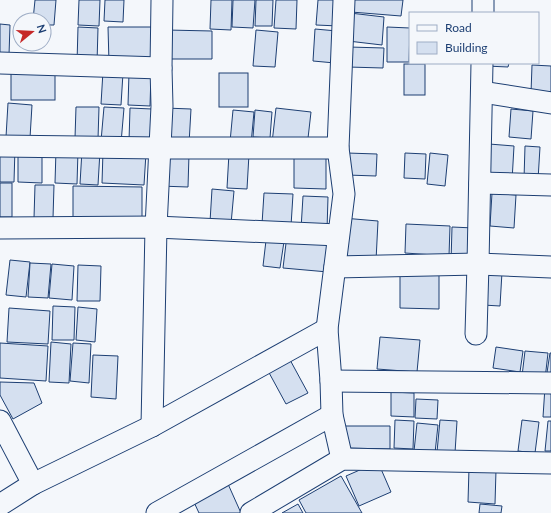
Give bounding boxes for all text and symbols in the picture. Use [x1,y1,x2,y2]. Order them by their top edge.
north arrow [12,12,52,52]
legend [409,12,539,64]
text: Road [445,20,472,35]
text: N [34,23,49,35]
text: Building [445,40,488,55]

